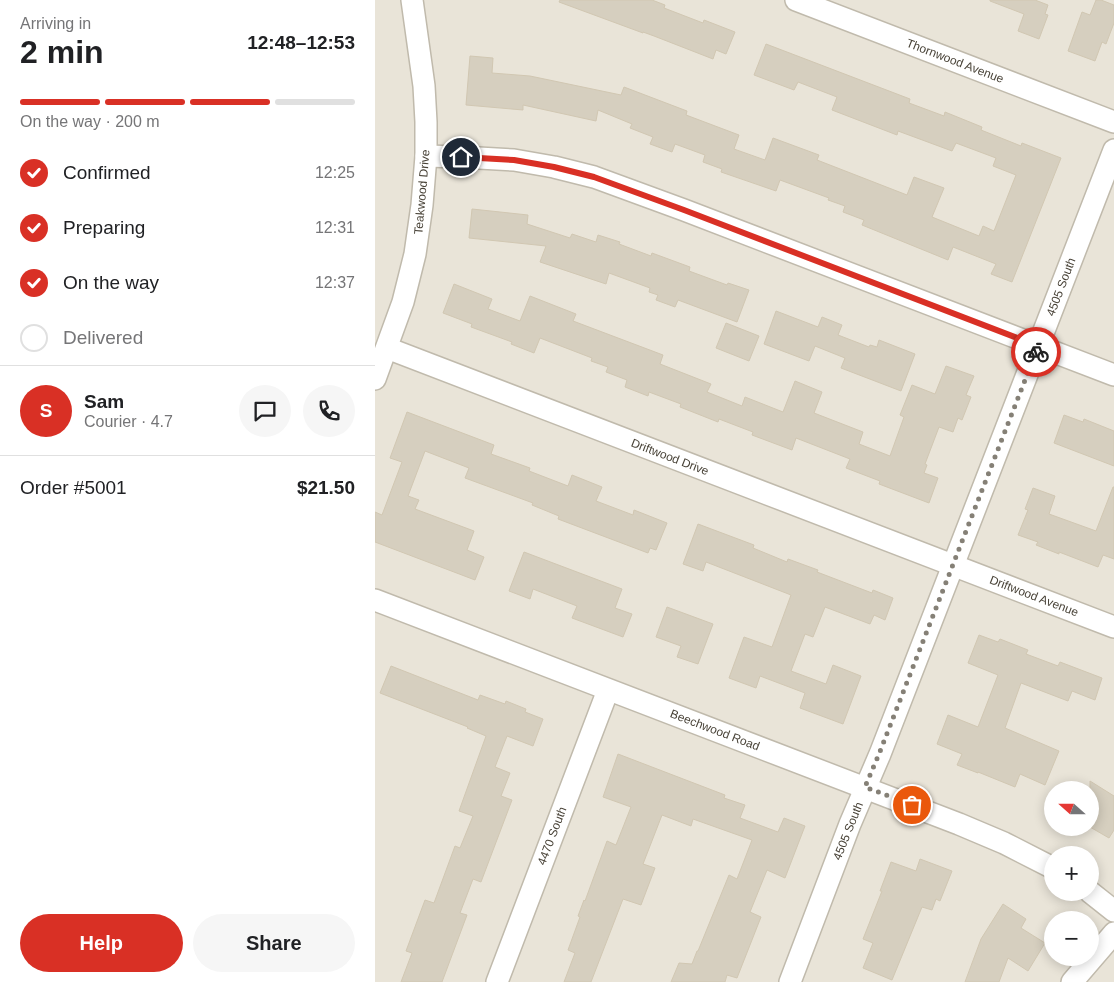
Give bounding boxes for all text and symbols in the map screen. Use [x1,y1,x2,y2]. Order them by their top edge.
text: Arriving in [20,15,91,32]
text: 12:48–12:53 [247,32,355,53]
text: 2 min [20,34,104,70]
street label: Thornwood Avenue [904,36,1006,86]
text: On the way · 200 m [20,113,160,130]
pin [440,136,482,178]
icon: home [447,143,475,171]
street label: Teakwood Drive [411,149,433,235]
icon: check [20,159,48,187]
text: Confirmed [63,162,151,183]
text: 12:25 [315,164,355,181]
icon: check [20,214,48,242]
text: Preparing [63,217,145,238]
text: 12:31 [315,219,355,236]
street label: 4505 South [1043,256,1079,318]
icon: check [20,269,48,297]
text: On the way [63,272,159,293]
text: 12:37 [315,274,355,291]
text: Delivered [63,327,143,348]
courier [1011,327,1061,377]
icon: bike [1022,338,1050,366]
button: chat [239,385,291,437]
button: phone [303,385,355,437]
text: Sam [84,391,124,412]
text: S [40,400,52,421]
text: Courier · 4.7 [84,413,173,430]
street label: Driftwood Drive [629,436,711,478]
text: Order #5001 [20,477,127,498]
text: $21.50 [297,477,355,498]
street label: Driftwood Avenue [988,573,1081,619]
street label: Beechwood Road [668,706,762,754]
north arrow [1044,781,1099,836]
map controls [1044,781,1099,966]
pin [891,784,933,826]
icon: bag [898,791,926,819]
street label: 4505 South [830,800,866,862]
street label: 4470 South [534,805,570,867]
button: + [1044,846,1099,901]
button: − [1044,911,1099,966]
button: Help [20,914,183,972]
button: Share [193,914,355,972]

